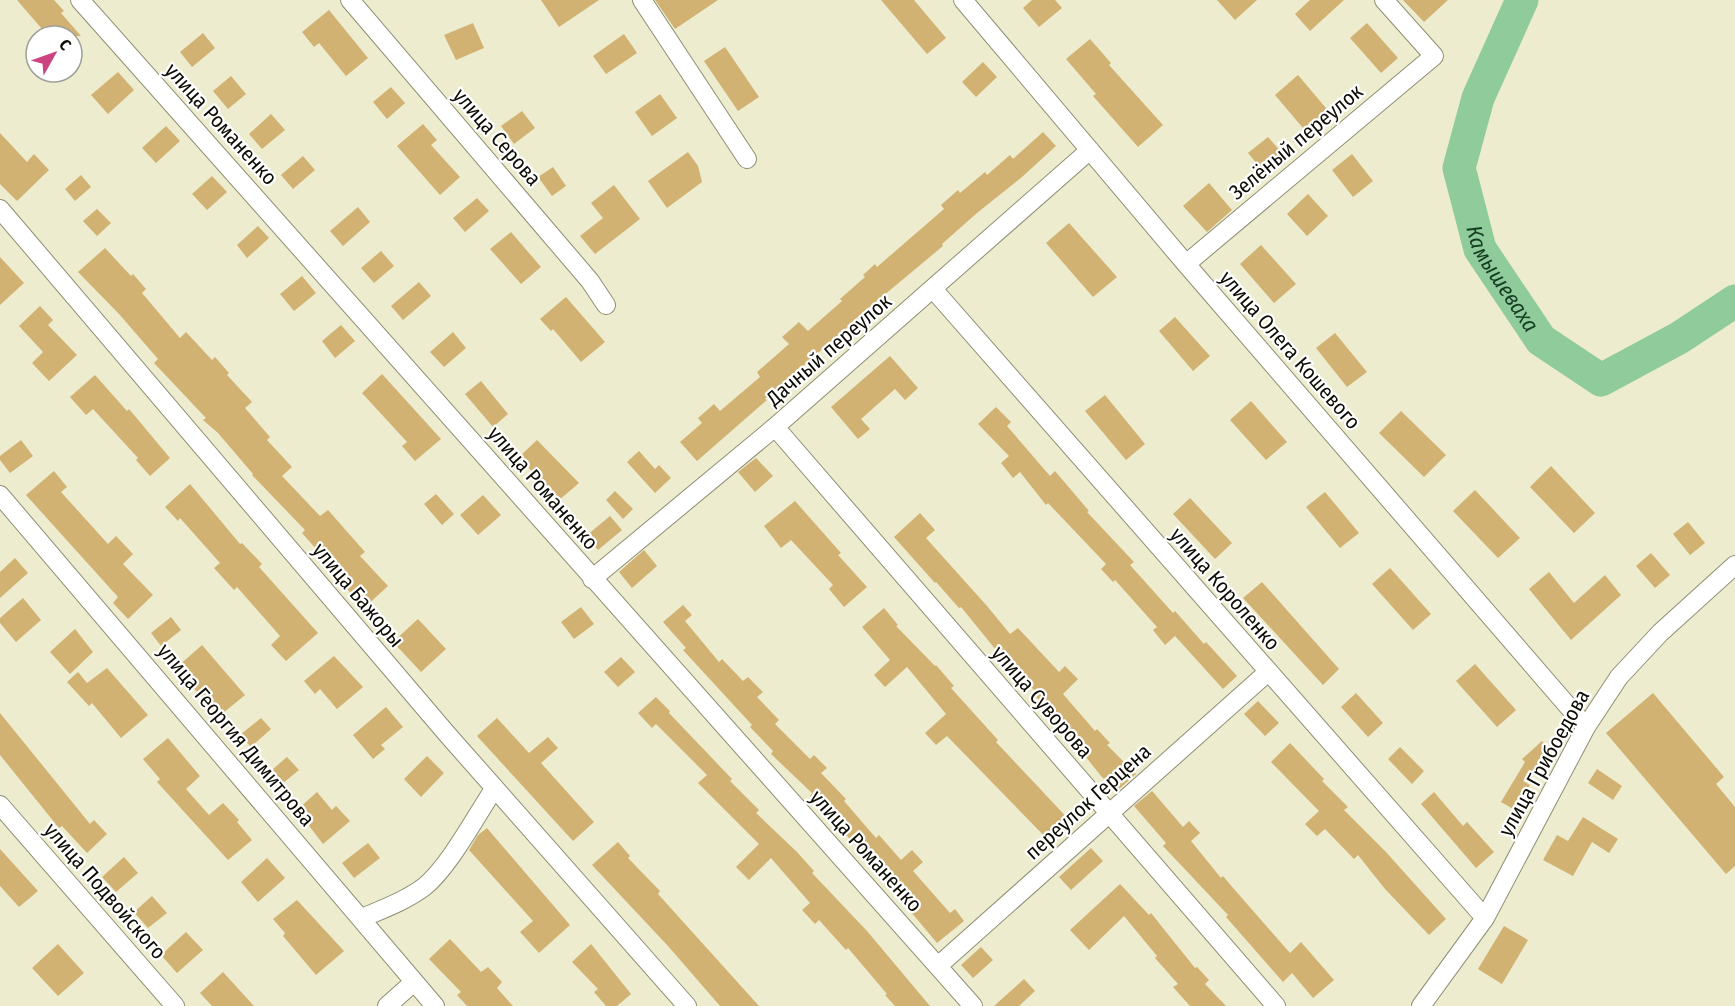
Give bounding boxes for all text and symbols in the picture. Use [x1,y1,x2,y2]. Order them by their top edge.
north arrow [24,24,84,84]
text: С [55,35,75,54]
street label: улица Романенко [159,58,283,190]
street label: Зелёный переулок [1224,78,1368,205]
street label: улица Серова [447,83,547,191]
water label: Камышеваха [1460,223,1545,337]
street label: улица Олега Кошевого [1214,265,1366,435]
street label: Дачный переулок [760,288,897,412]
street label: улица Романенко [482,421,604,555]
street label: улица Короленко [1164,522,1286,656]
street label: улица Бажоры [307,538,409,652]
street label: улица Георгия Димитрова [152,638,320,832]
street label: улица Суворова [986,640,1098,764]
street label: улица Грибоедова [1493,685,1595,841]
street label: переулок Герцена [1020,739,1156,865]
street label: улица Романенко [804,785,928,917]
street label: улица Подвойского [39,817,171,965]

